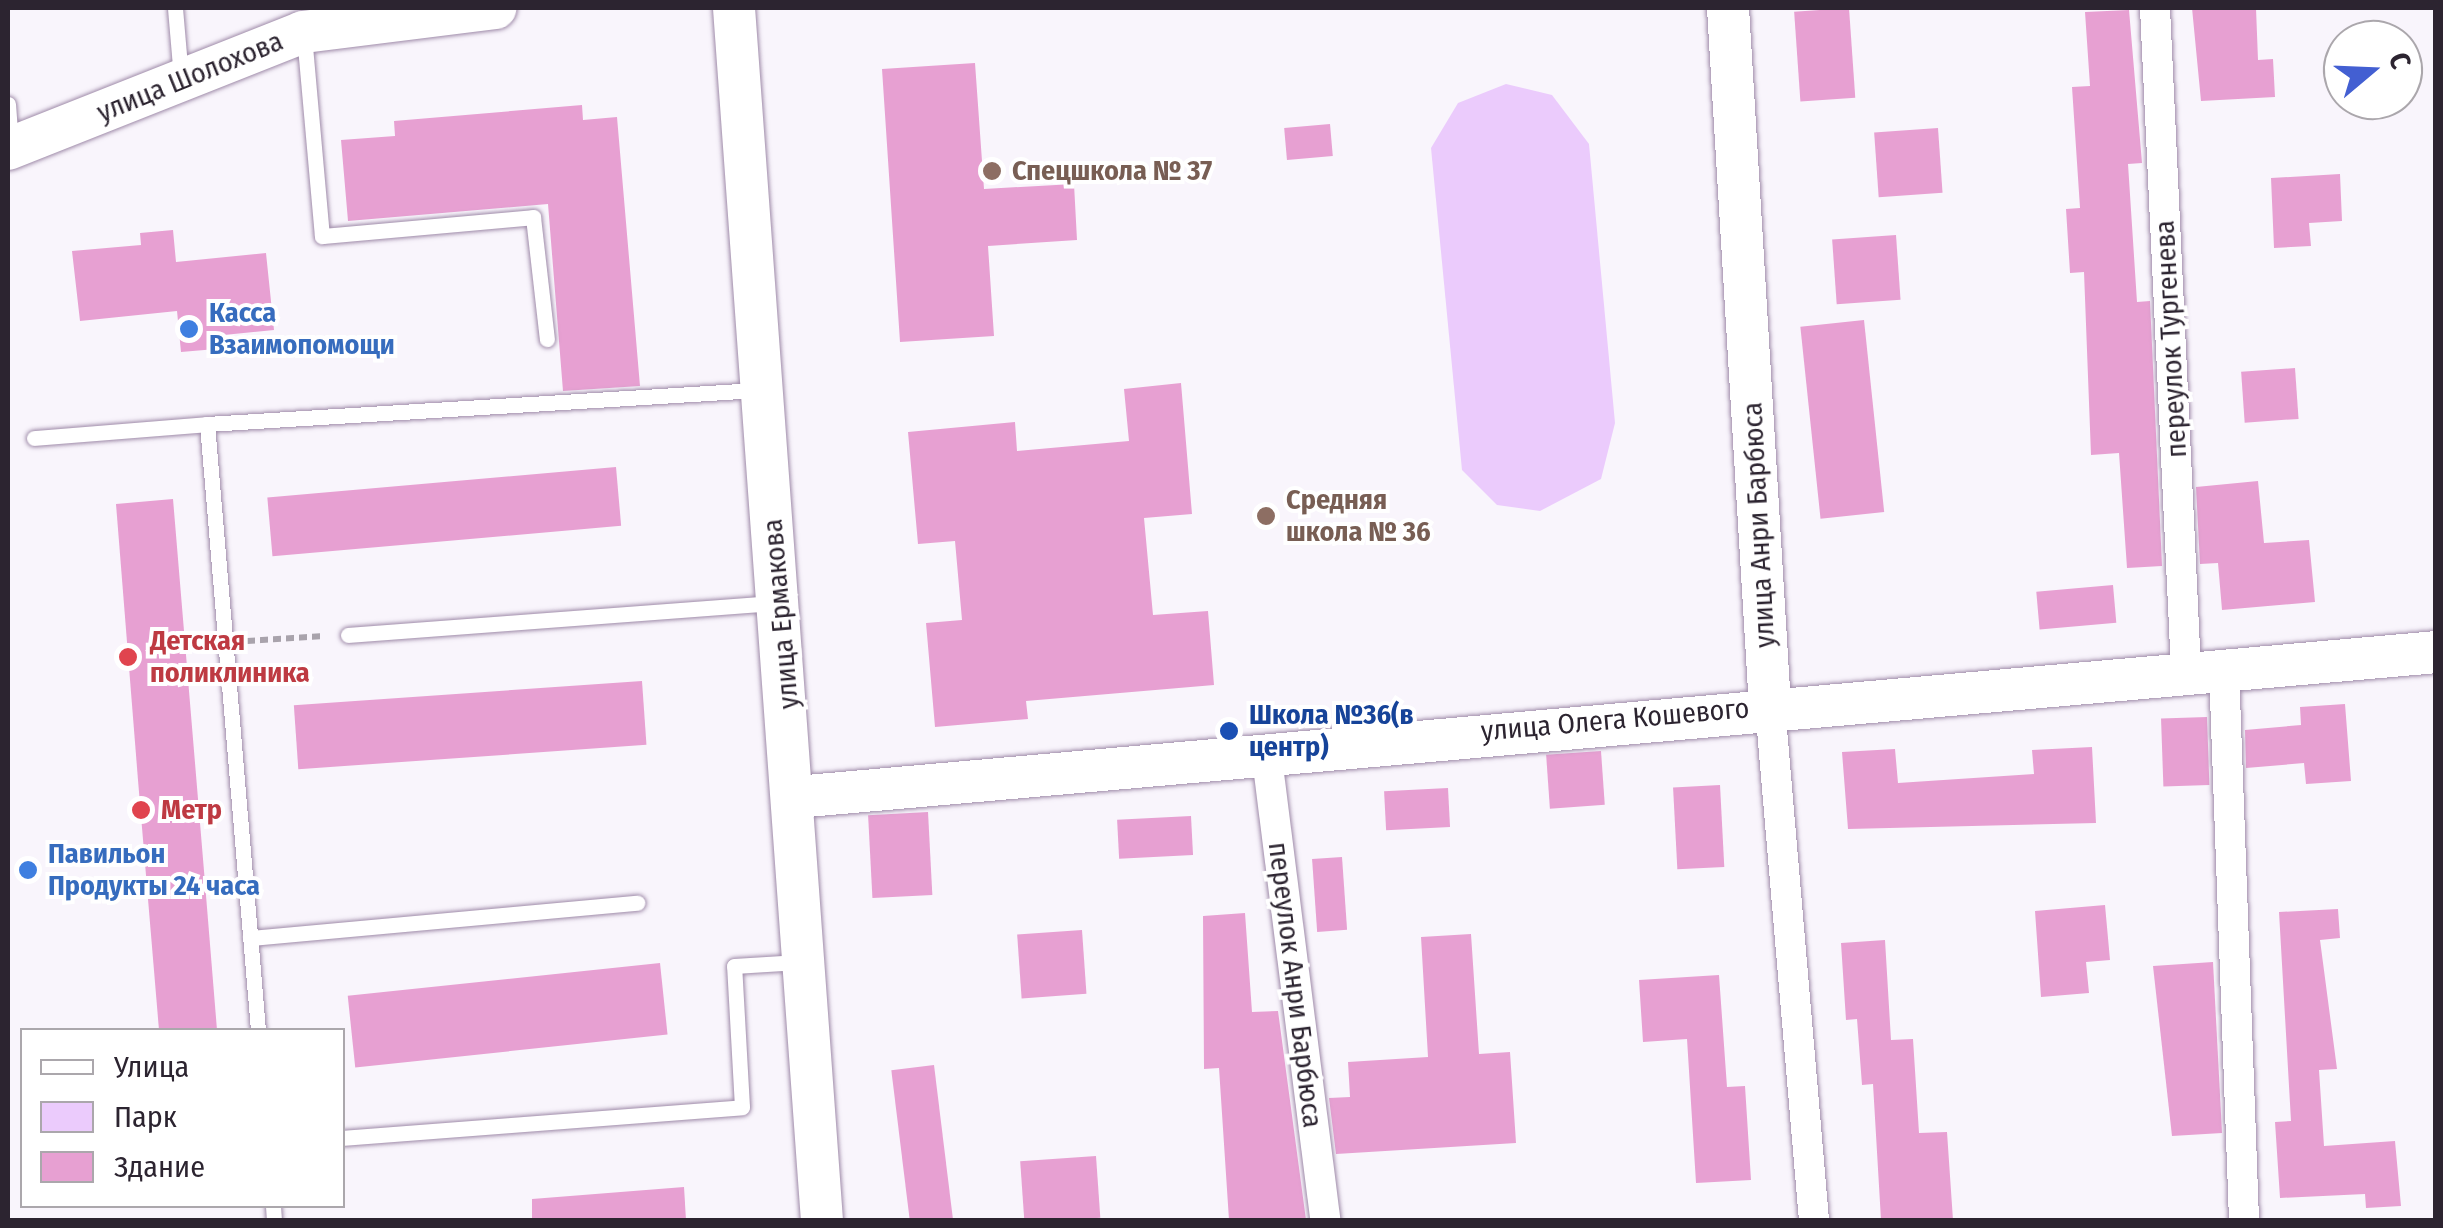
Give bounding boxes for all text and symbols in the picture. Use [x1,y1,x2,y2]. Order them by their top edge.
north arrow [2323,20,2423,120]
street label: улица Шолохова [92,24,288,130]
text: С [2382,48,2418,73]
place label: Спецшкола № 37 [1012,154,1212,188]
marker: Спецшкола № 37 [981,160,1003,182]
street label: переулок Тургенева [2148,219,2194,459]
place label: Касса Взаимопомощи [209,296,395,362]
marker: Касса Взаимопомощи [178,318,200,340]
street label: улица Анри Барбюса [1736,401,1782,649]
place label: Средняя школа № 36 [1286,483,1431,549]
marker: Средняя школа № 36 [1255,505,1277,527]
street label: улица Ермакова [756,518,806,710]
place label: Детская поликлиника [150,624,310,690]
marker: Детская поликлиника [115,644,141,670]
street label: улица Олега Кошевого [1480,692,1750,748]
place label: Школа №36(в центр) [1249,698,1414,764]
marker: Школа №36(в центр) [1218,720,1240,742]
place label: Метр [161,793,222,827]
marker: Метр [130,799,152,821]
place label: Павильон Продукты 24 часа [48,837,260,903]
street label: переулок Анри Барбюса [1261,840,1329,1130]
marker: Павильон Продукты 24 часа [17,859,39,881]
legend [20,1028,345,1208]
text: Улица [114,1049,189,1085]
text: Парк [114,1099,177,1135]
text: Здание [114,1149,205,1185]

